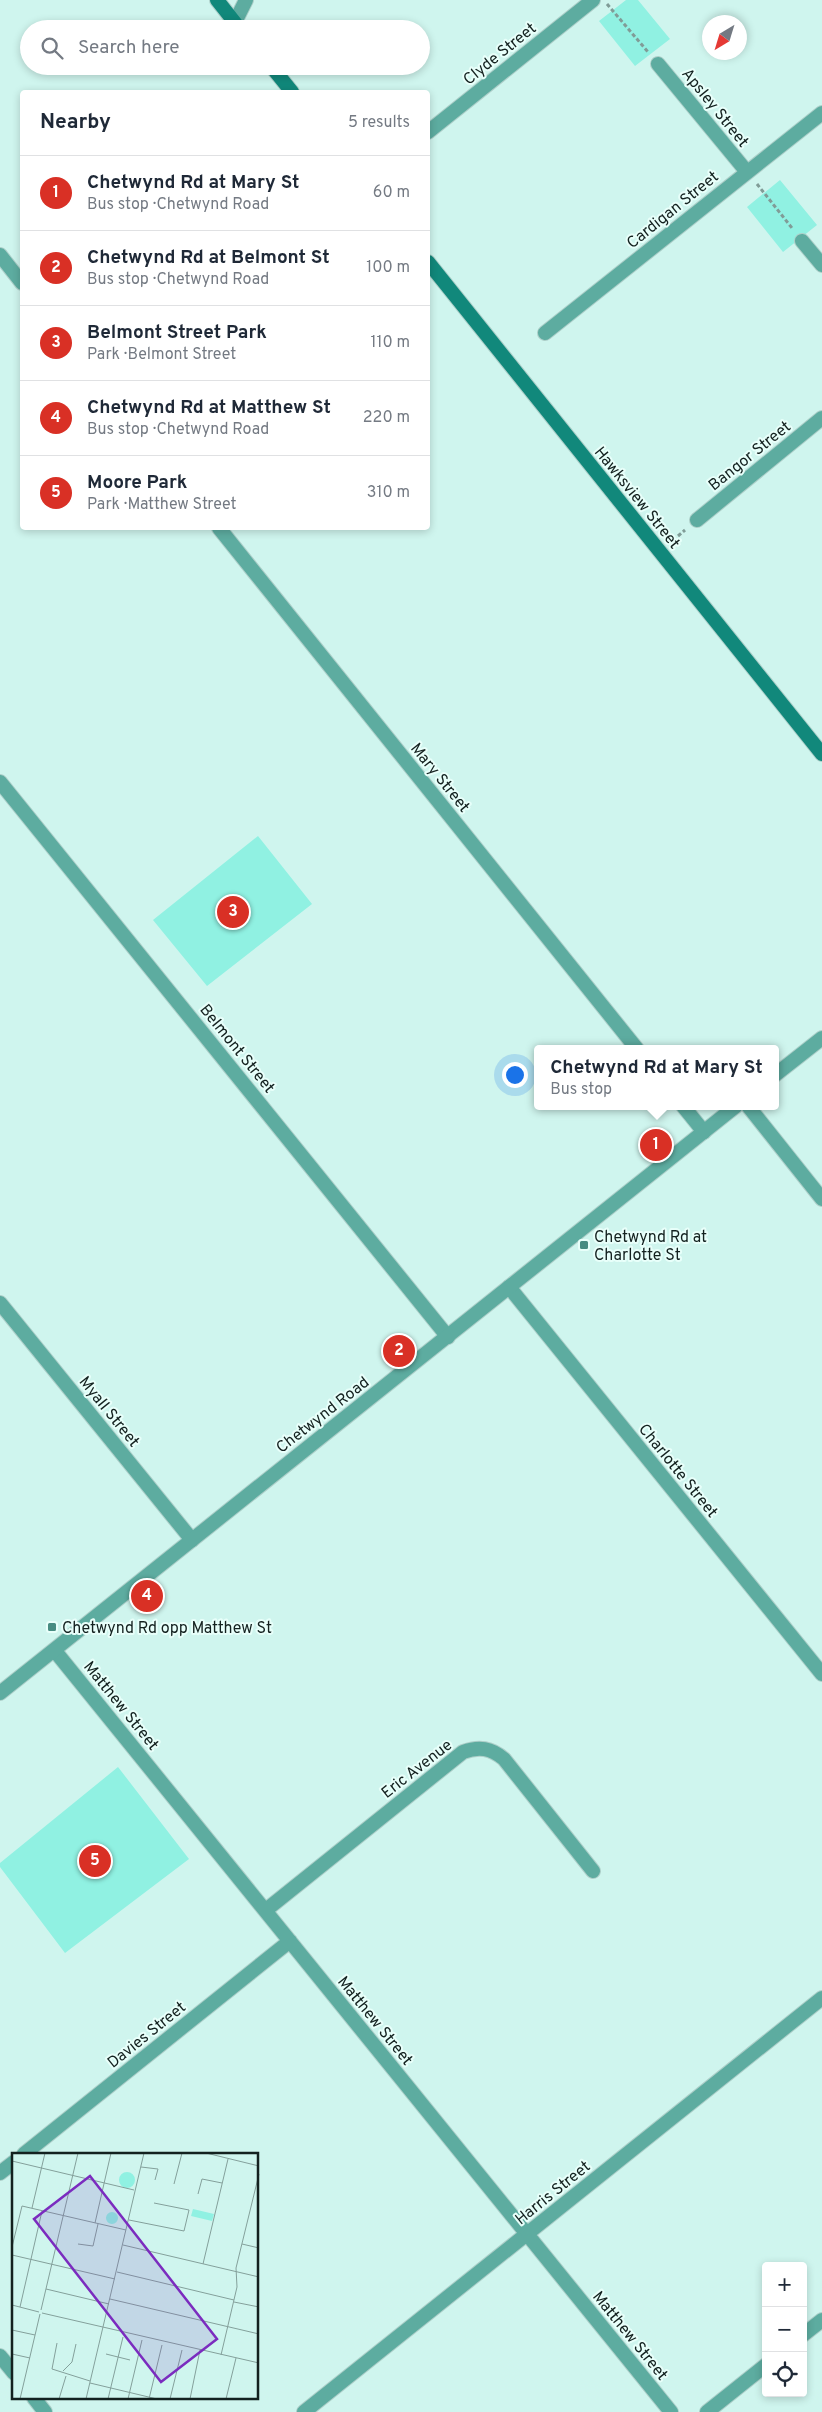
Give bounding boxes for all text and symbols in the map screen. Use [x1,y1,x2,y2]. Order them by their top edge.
north arrow [702,15,747,60]
street label: Clyde Street [460,19,541,90]
search box [20,20,430,75]
icon: search [38,34,66,62]
text: Search here [78,36,180,60]
street label: Apsley Street [676,65,752,152]
text: Nearby [40,109,111,136]
text: 5 results [348,113,410,133]
street label: Cardigan Street [623,167,723,254]
text: Chetwynd Rd at Mary St [87,171,300,195]
text: 1 [53,183,59,203]
text: 60 m [373,183,410,203]
text: Bus stop · Chetwynd Road [87,195,269,215]
text: Chetwynd Rd at Belmont St [87,246,330,270]
text: 2 [51,258,61,278]
text: 100 m [366,258,410,278]
text: Bus stop · Chetwynd Road [87,270,269,290]
text: Belmont Street Park [87,321,267,345]
text: 3 [51,333,61,353]
text: 110 m [370,333,410,353]
text: Park · Belmont Street [87,345,236,365]
text: Chetwynd Rd at Matthew St [87,396,331,420]
text: 4 [51,408,61,428]
text: 220 m [363,408,410,428]
street label: Bangor Street [705,417,796,496]
text: Bus stop · Chetwynd Road [87,420,269,440]
street label: Hawksview Street [589,443,684,553]
text: Moore Park [87,471,187,495]
text: 5 [51,483,61,503]
text: 310 m [367,483,410,503]
text: Park · Matthew Street [87,495,237,515]
street label: Mary Street [405,739,474,817]
pin: 3 [217,893,249,931]
street label: Belmont Street [194,1001,278,1098]
popup [534,1045,779,1110]
text: Chetwynd Rd at Mary St [550,1056,763,1080]
your location [502,1062,528,1088]
text: Bus stop [550,1080,612,1100]
pin: 1 [640,1126,672,1164]
place label: Chetwynd Rd at Charlotte St [594,1228,707,1266]
marker: Chetwynd Rd at Charlotte St [578,1239,590,1251]
pin: 2 [383,1332,415,1370]
street label: Myall Street [74,1373,143,1452]
street label: Chetwynd Road [273,1373,374,1458]
street label: Charlotte Street [633,1420,721,1522]
pin: 4 [131,1577,163,1615]
place label: Chetwynd Rd opp Matthew St [62,1619,272,1639]
marker: Chetwynd Rd opp Matthew St [46,1621,58,1633]
street label: Matthew Street [78,1658,163,1755]
street label: Eric Avenue [378,1736,457,1803]
pin: 5 [79,1842,111,1880]
street label: Matthew Street [332,1973,417,2070]
street label: Davies Street [104,1998,190,2073]
inset map [12,2153,259,2400]
street label: Harris Street [512,2157,595,2230]
map controls [762,2262,807,2397]
button: + [762,2262,807,2307]
street label: Matthew Street [587,2288,672,2385]
button: − [762,2307,807,2352]
button: locate [762,2352,807,2397]

